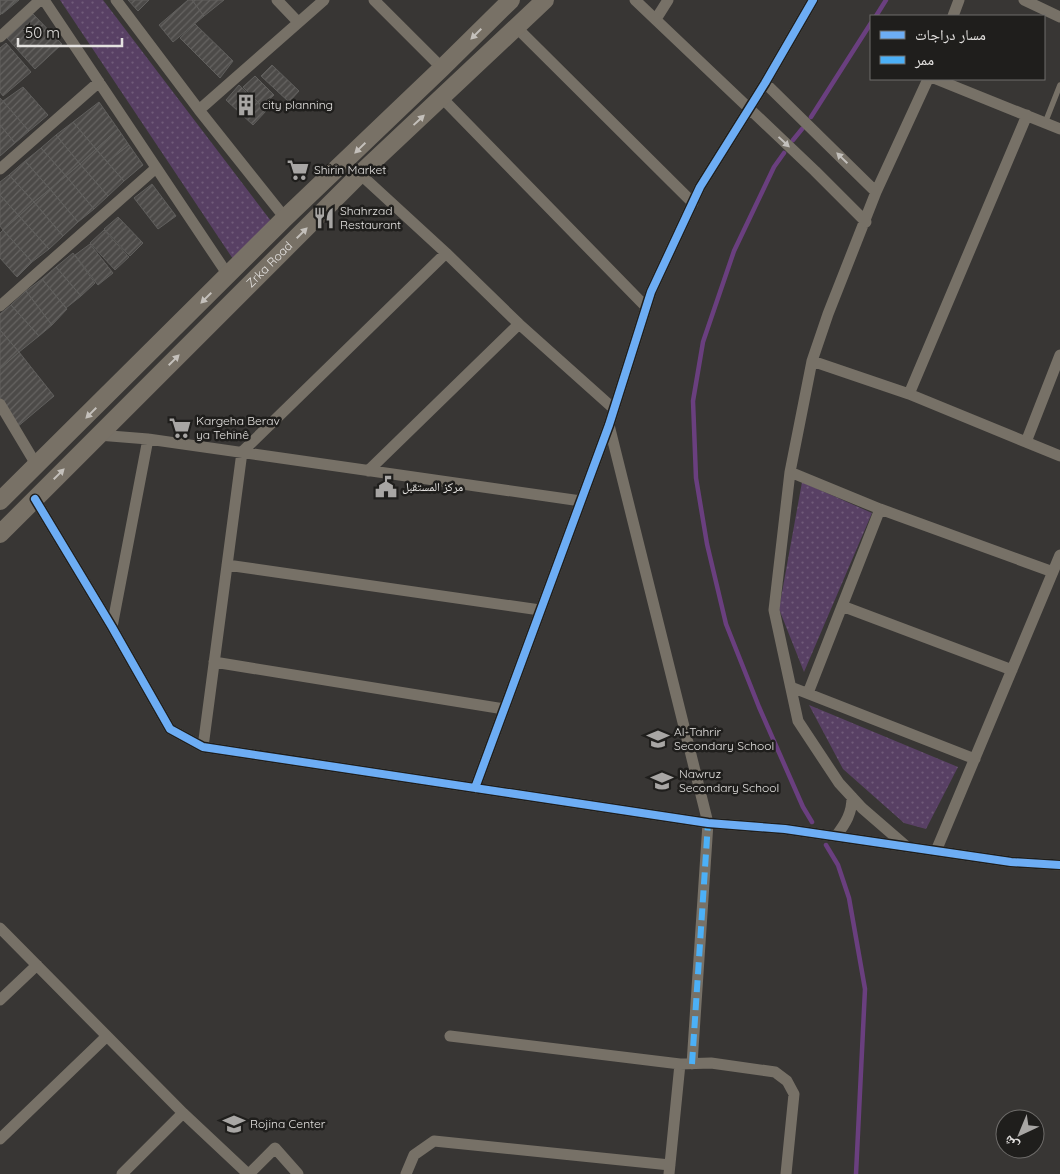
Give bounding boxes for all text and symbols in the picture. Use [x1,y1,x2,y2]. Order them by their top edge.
scale bar [18,15,121,47]
legend [870,15,1045,80]
text: 50 m [25,23,60,42]
text: مسار دراجات [915,25,986,44]
one-way arrow [470,28,482,40]
text: ممر [914,50,934,69]
building icon: city planning [233,92,259,118]
place label: city planning [262,97,333,112]
one-way arrow [413,114,425,126]
one-way arrow [778,136,790,148]
one-way arrow [354,141,366,153]
one-way arrow [836,152,848,164]
supermarket icon: Shirin Market [285,157,311,183]
place label: Shirin Market [314,162,386,177]
place label: Shahrzad Restaurant [340,203,401,232]
restaurant icon: Shahrzad Restaurant [311,205,337,231]
one-way arrow [295,227,307,239]
street label: Zrka Road [243,238,295,290]
one-way arrow [200,292,212,304]
one-way arrow [168,354,180,366]
one-way arrow [85,406,97,418]
place label: Kargeha Berav ya Tehinê [196,413,280,442]
supermarket icon: Kargeha Berav ya Tehinê [167,415,193,441]
one-way arrow [53,469,65,481]
public building icon: مركز المستقبل [373,474,399,500]
place label: مركز المستقبل [402,479,463,494]
place label: Al-Tahrir Secondary School [674,724,774,753]
school or university icon: Al-Tahrir Secondary School [645,726,671,752]
place label: Nawruz Secondary School [679,766,779,795]
school or university icon: Nawruz Secondary School [649,768,675,794]
north arrow [995,1109,1045,1159]
school or university icon: Rojina Center [221,1111,247,1137]
place label: Rojina Center [250,1116,326,1131]
text: ش [999,1132,1023,1155]

